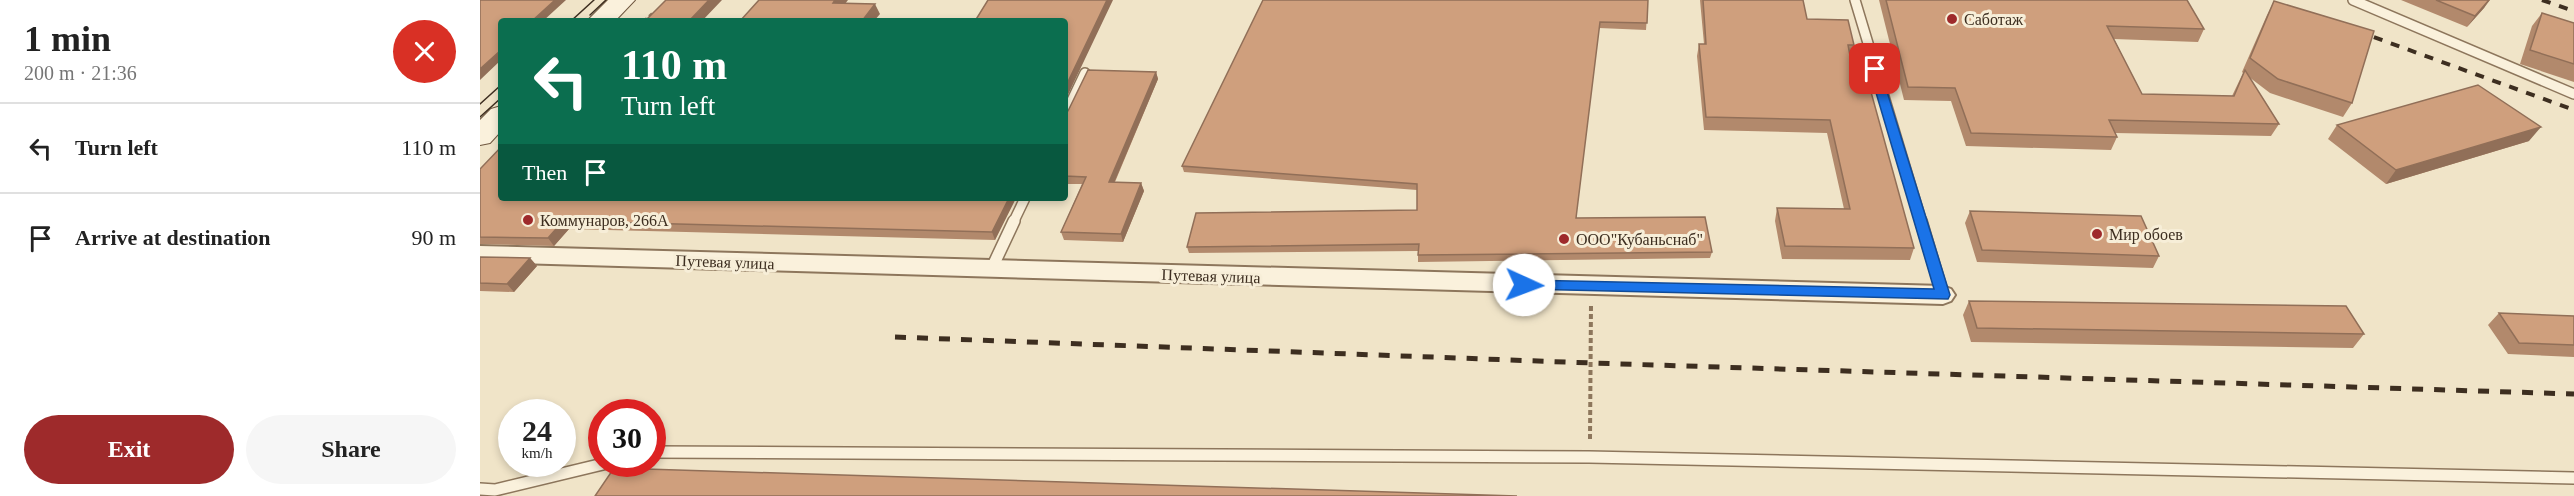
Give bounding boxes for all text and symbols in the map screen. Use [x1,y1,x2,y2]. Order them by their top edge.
place label: Саботаж [1964,11,2024,28]
marker: Саботаж [1945,12,1959,26]
text: 1 min [24,19,111,59]
button: close [393,20,456,83]
icon: left [522,42,600,120]
text: 110 m [621,42,727,88]
pin [1849,43,1900,94]
icon: arrive [1858,52,1891,85]
text: 200 m · 21:36 [24,62,137,84]
text: Turn left [621,91,715,121]
icon: left [24,132,57,165]
text: Turn left [75,135,158,160]
text: 110 m [401,135,456,160]
icon: arrive [579,156,612,189]
text: Then [522,160,567,185]
place label: Коммунаров, 266А [540,212,669,230]
marker: Коммунаров, 266А [521,213,535,227]
icon: arrive [24,222,57,255]
text: Arrive at destination [75,225,271,250]
text: 90 m [411,225,456,250]
place label: Мир обоев [2109,226,2183,244]
marker: Мир обоев [2090,227,2104,241]
place label: ООО"Кубаньснаб" [1576,231,1703,249]
marker: ООО"Кубаньснаб" [1557,232,1571,246]
street label: Путевая улица [675,252,775,273]
position arrow [1492,253,1556,317]
street label: Путевая улица [1161,266,1261,287]
speed limit sign: 30 [588,399,666,477]
text: 24 [522,414,552,447]
button: Exit [24,415,234,484]
button: Share [246,415,456,484]
text: km/h [522,445,552,461]

